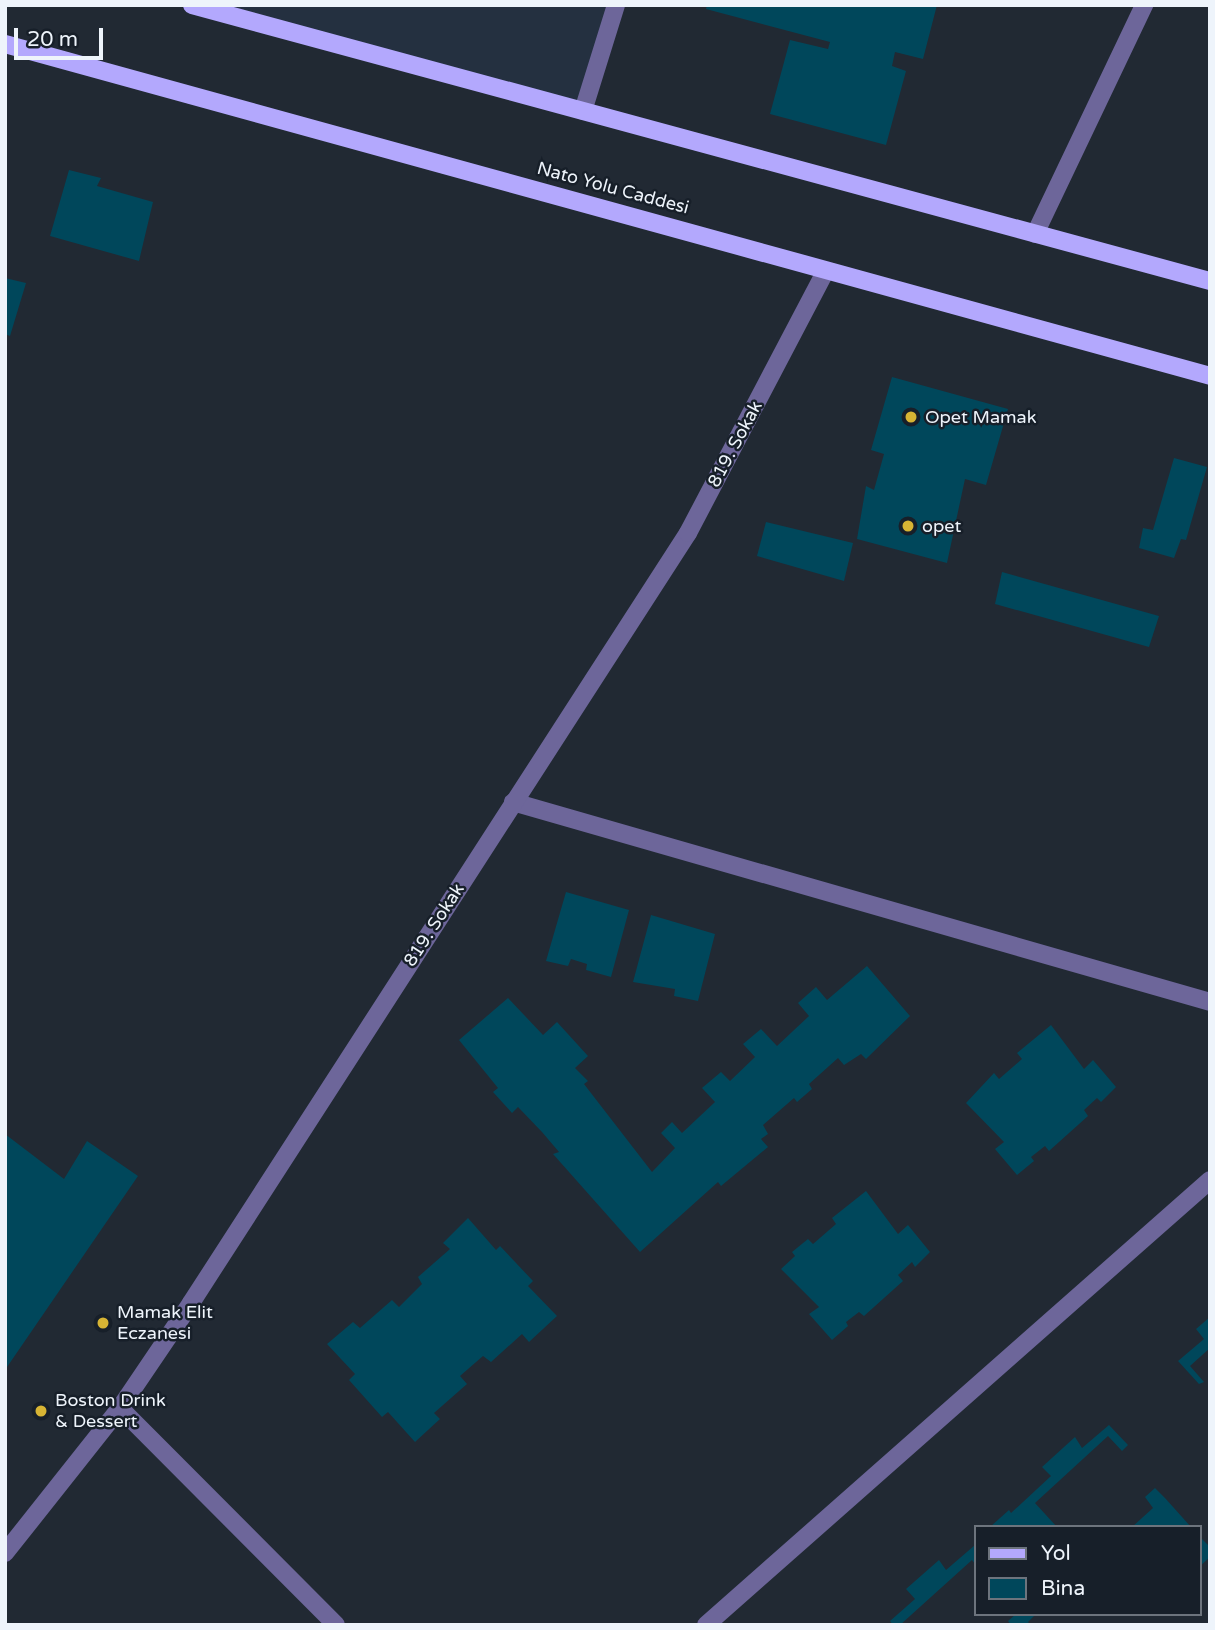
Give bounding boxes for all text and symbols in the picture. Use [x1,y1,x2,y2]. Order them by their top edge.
scale bar [18,14,107,58]
text: 20 m [27,27,78,52]
street label: Nato Yolu Caddesi [535,157,691,219]
street label: 819. Sokak [703,397,767,491]
place label: Opet Mamak [925,406,1037,428]
marker: Opet Mamak [903,409,919,425]
place label: opet [922,515,961,537]
marker: opet [900,518,916,534]
street label: 819. Sokak [399,879,469,971]
place label: Mamak Elit Eczanesi [117,1302,213,1344]
marker: Mamak Elit Eczanesi [95,1315,111,1331]
place label: Boston Drink & Dessert [55,1390,166,1432]
marker: Boston Drink & Dessert [33,1403,49,1419]
legend [974,1525,1201,1616]
text: Yol [1041,1541,1071,1566]
text: Bina [1041,1576,1085,1601]

